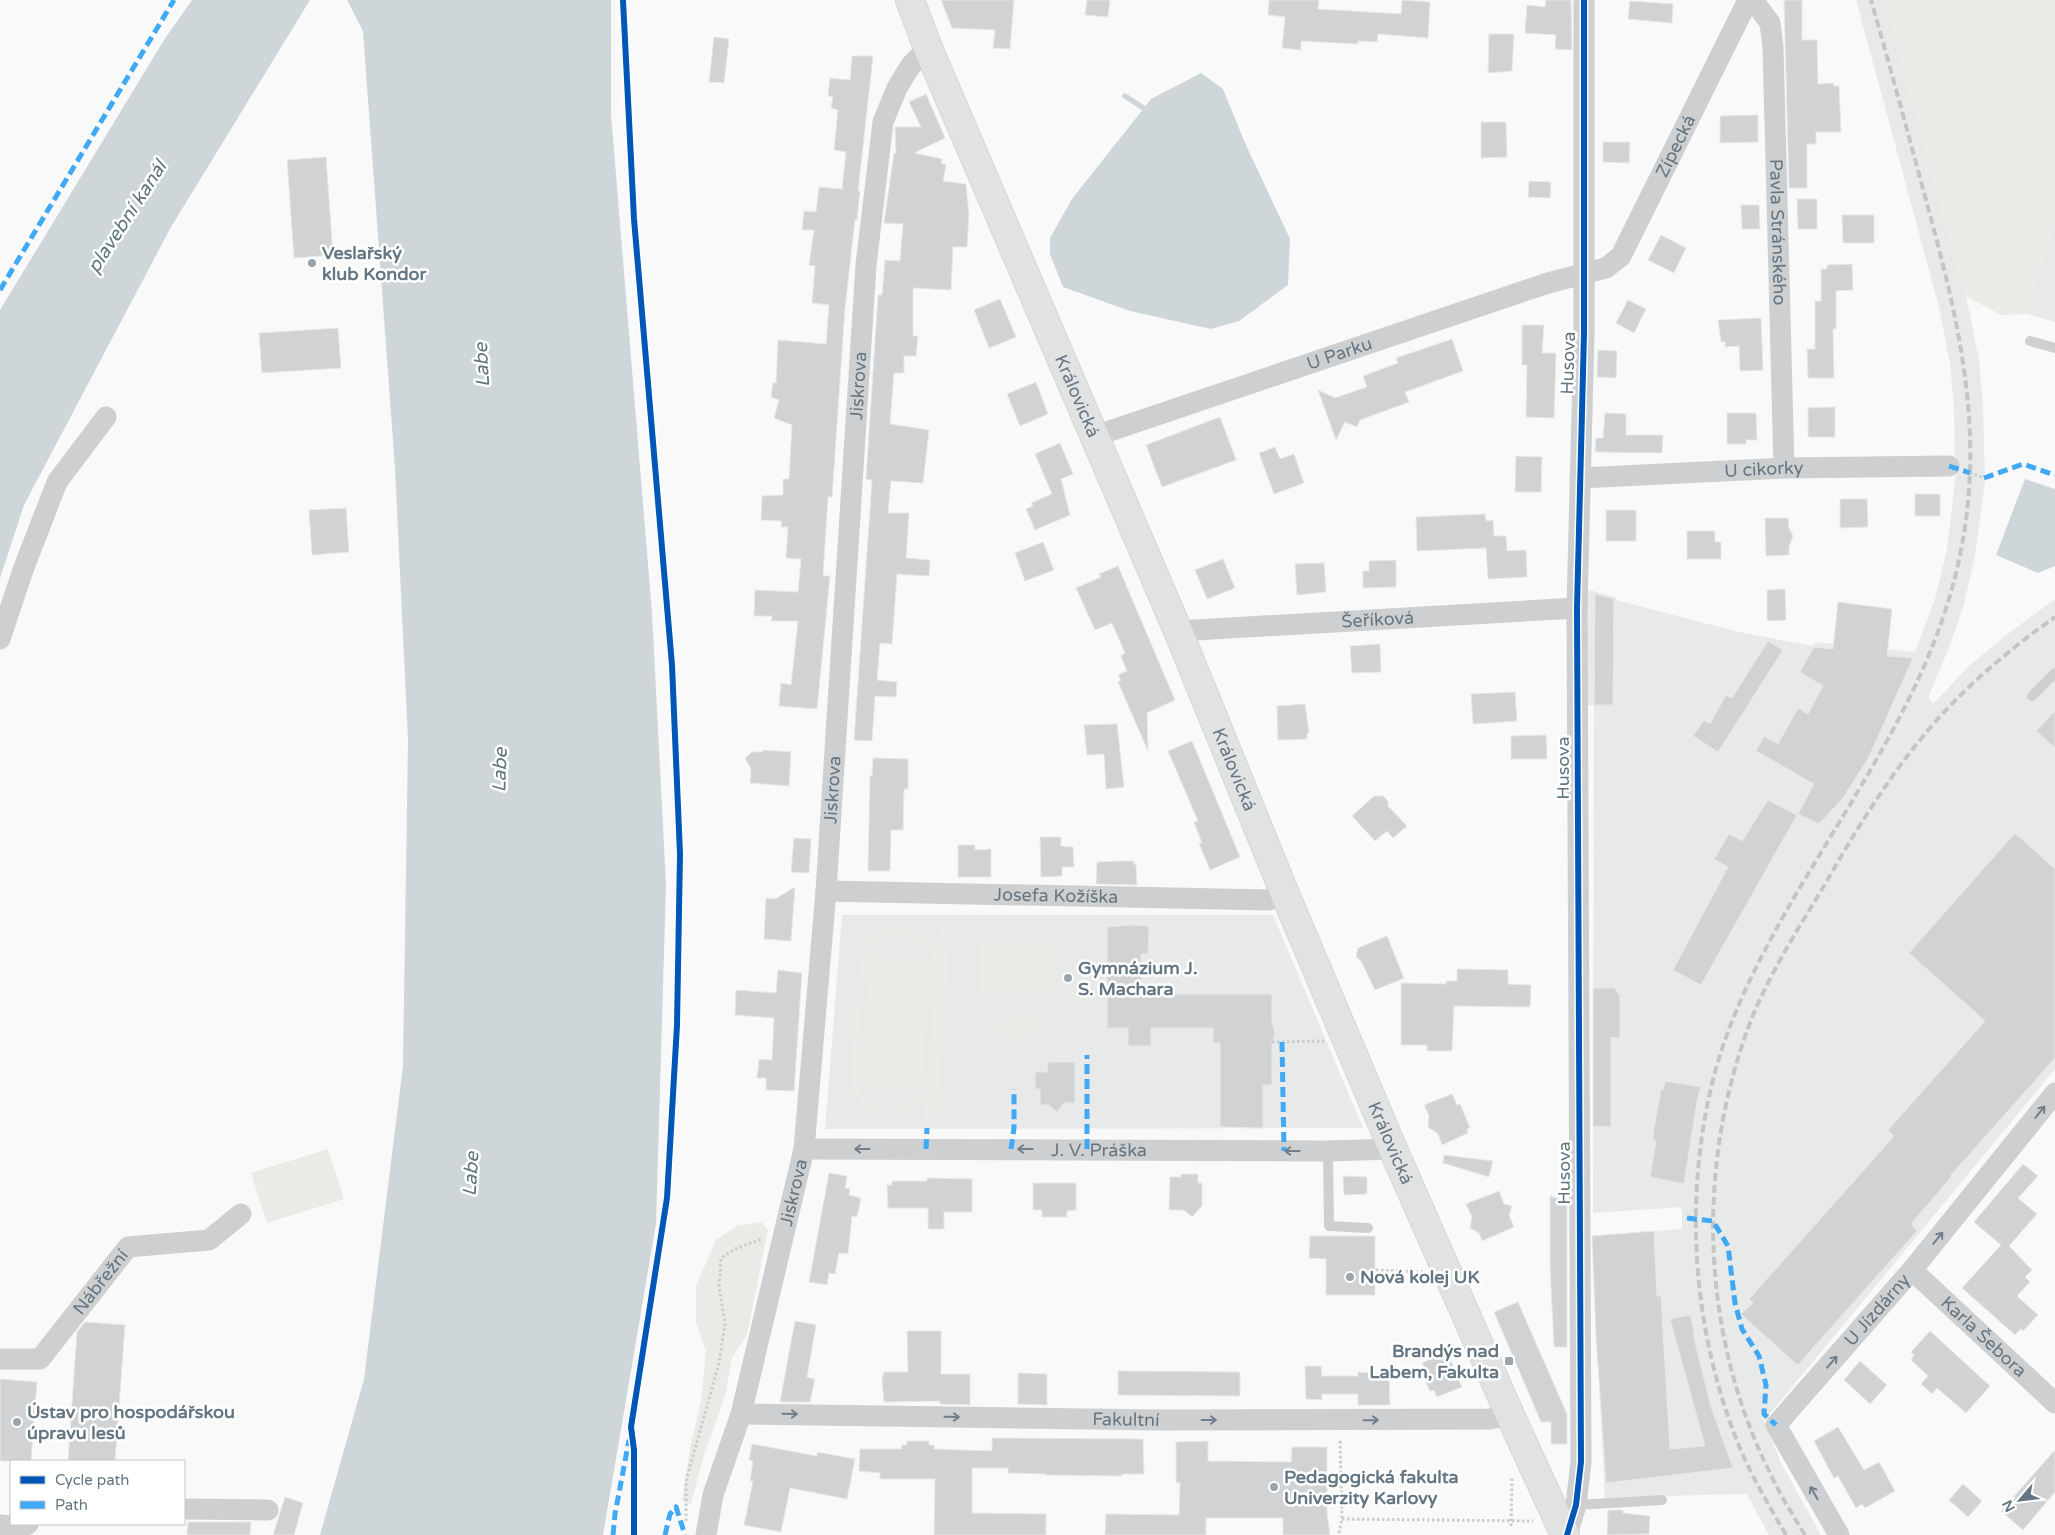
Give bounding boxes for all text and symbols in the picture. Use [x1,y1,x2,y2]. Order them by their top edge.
street label: Zípecká [1651,111,1700,181]
water label: plavební kanál [83,155,173,277]
street label: Pavla Stránského [1765,159,1791,306]
place label: Veslařský klub Kondor [322,242,428,285]
marker: Veslařský klub Kondor [306,257,318,269]
street label: Husova [1556,331,1580,395]
street label: U Parku [1304,332,1375,375]
water label: Labe [470,341,494,388]
street label: Jiskrova [845,351,871,420]
street label: Královická [1050,351,1105,441]
street label: U cikorky [1724,457,1804,482]
street label: Šeříková [1341,606,1415,633]
street label: Královická [1208,725,1261,814]
street label: Husova [1552,736,1574,800]
water label: Labe [488,746,512,793]
street label: Jiskrova [819,755,846,825]
street label: Josefa Kožíška [994,883,1118,908]
place label: Gymnázium J. S. Machara [1078,957,1198,1000]
marker: Gymnázium J. S. Machara [1062,972,1074,984]
street label: Královická [1363,1098,1418,1188]
one-way arrow [2034,1106,2045,1119]
street label: J. V. Práška [1051,1139,1147,1161]
street label: Husova [1553,1141,1575,1205]
one-way arrow [854,1144,870,1154]
one-way arrow [1017,1144,1033,1154]
one-way arrow [1284,1146,1300,1156]
water label: Labe [458,1150,484,1197]
street label: Jiskrova [775,1157,812,1228]
one-way arrow [1932,1232,1943,1245]
street label: Nábřežní [68,1244,133,1319]
place label: Nová kolej UK [1360,1266,1479,1288]
street label: U Jízdárny [1839,1269,1915,1351]
marker: Nová kolej UK [1344,1271,1356,1283]
street label: Karla Šebora [1936,1292,2031,1382]
place label: Brandýs nad Labem, Fakulta [1369,1340,1499,1383]
marker: Brandýs nad Labem, Fakulta [1503,1355,1515,1367]
one-way arrow [1826,1355,1837,1368]
place label: Ústav pro hospodářskou úpravu lesů [27,1401,235,1444]
street label: Fakultní [1092,1408,1160,1431]
one-way arrow [781,1410,797,1419]
one-way arrow [944,1412,960,1422]
one-way arrow [1200,1415,1217,1425]
one-way arrow [1363,1415,1379,1425]
marker: Ústav pro hospodářskou úpravu lesů [11,1416,23,1428]
legend [10,1460,185,1525]
place label: Pedagogická fakulta Univerzity Karlovy [1284,1466,1459,1509]
text: Cycle path [55,1471,129,1489]
north arrow [1995,1475,2045,1525]
marker: Pedagogická fakulta Univerzity Karlovy [1268,1481,1280,1493]
one-way arrow [1809,1486,1819,1500]
text: Path [55,1496,88,1514]
text: N [1999,1497,2019,1515]

